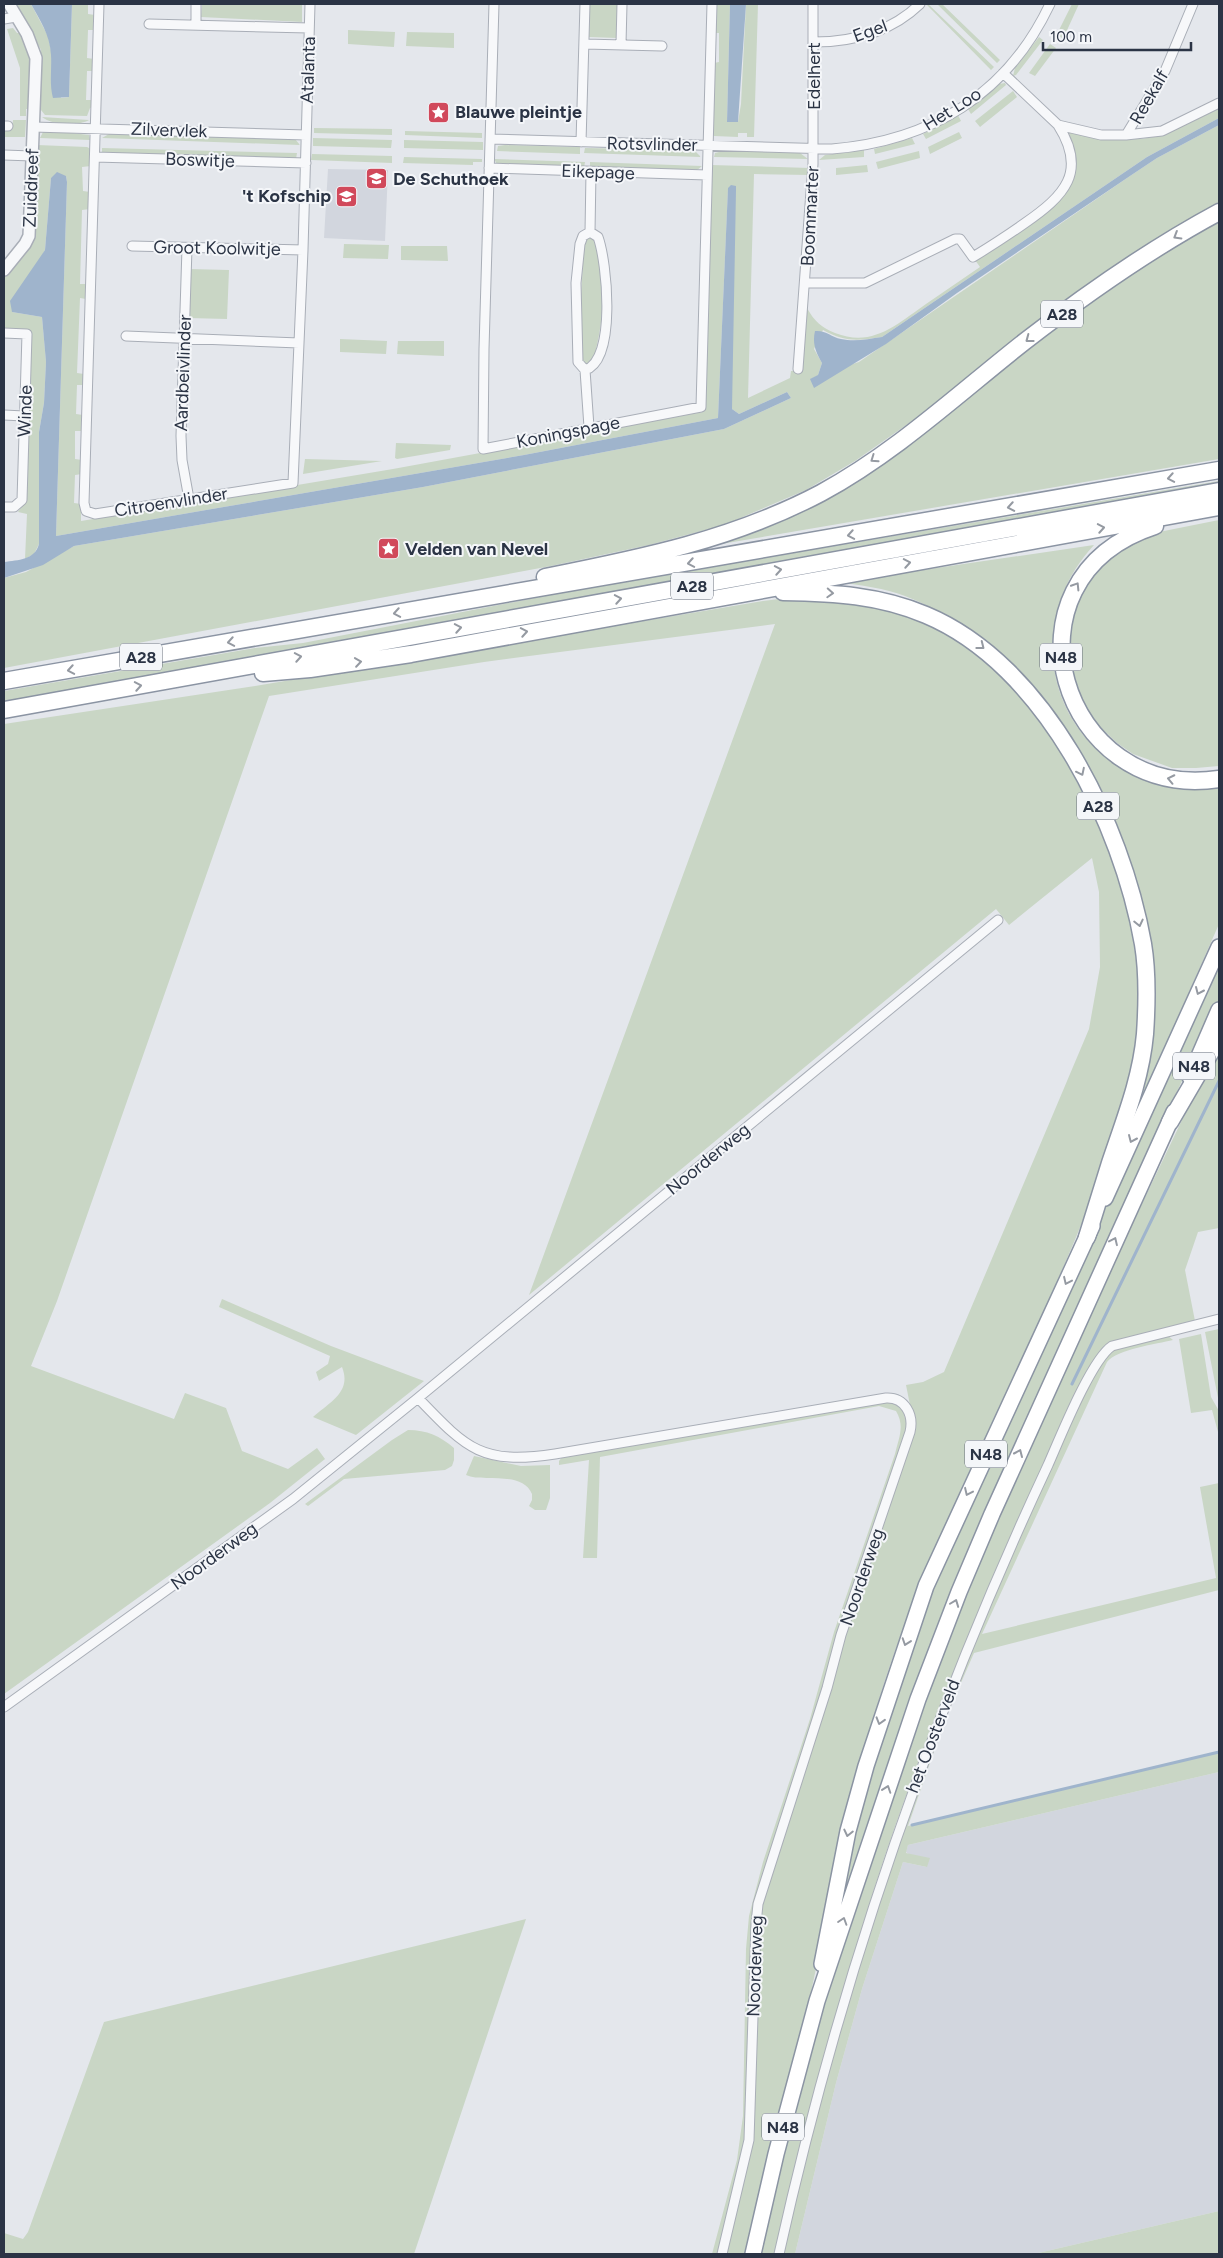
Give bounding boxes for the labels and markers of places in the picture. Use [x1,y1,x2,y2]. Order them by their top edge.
place icon: Blauwe pleintje [427,100,451,124]
place label: Blauwe pleintje [455,101,582,123]
school or university icon: De Schuthoek [365,167,389,191]
place label: De Schuthoek [393,168,509,190]
school or university icon: 't Kofschip [335,184,359,208]
place label: 't Kofschip [242,185,331,207]
place icon: Velden van Nevel [377,537,401,561]
place label: Velden van Nevel [405,538,548,560]

